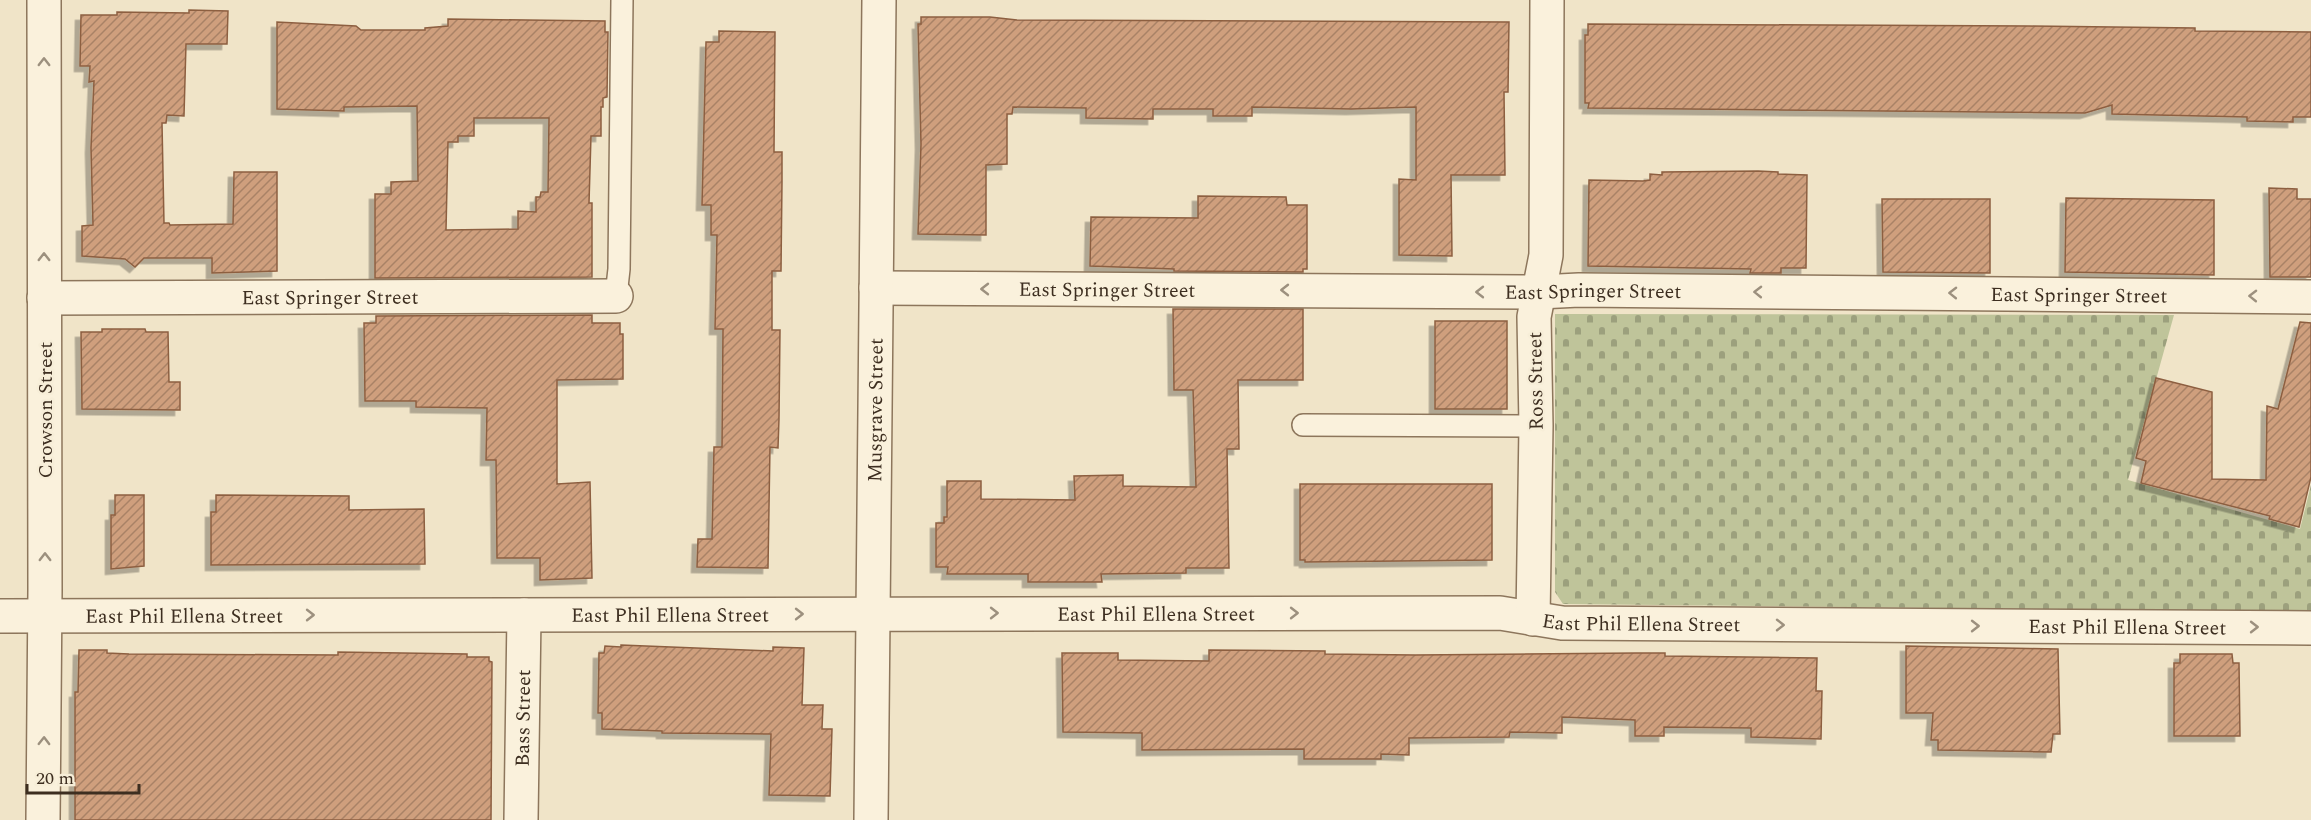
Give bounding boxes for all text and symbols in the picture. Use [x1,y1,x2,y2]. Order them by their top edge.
one-way arrow [38,58,50,67]
one-way arrow [38,253,50,262]
street label: East Springer Street [1018,275,1196,306]
street label: East Springer Street [1504,276,1682,308]
street label: East Springer Street [1990,280,2168,312]
street label: East Springer Street [241,283,419,313]
one-way arrow [981,283,990,295]
one-way arrow [1281,284,1290,296]
one-way arrow [1476,285,1485,298]
one-way arrow [1753,286,1762,298]
one-way arrow [1948,287,1957,299]
one-way arrow [2248,290,2257,302]
street label: Ross Street [1520,331,1552,431]
street label: Musgrave Street [860,338,892,482]
street label: Crowson Street [31,342,61,478]
one-way arrow [39,553,51,562]
street label: East Phil Ellena Street [1057,599,1255,630]
street label: East Phil Ellena Street [571,600,769,631]
street label: East Phil Ellena Street [85,601,283,632]
street label: East Phil Ellena Street [1540,606,1740,640]
one-way arrow [990,607,999,619]
one-way arrow [1290,607,1299,619]
one-way arrow [795,608,804,620]
one-way arrow [306,609,315,621]
street label: East Phil Ellena Street [2028,612,2226,643]
one-way arrow [1776,619,1785,631]
one-way arrow [1971,620,1980,632]
one-way arrow [2250,621,2259,634]
street label: Bass Street [508,669,539,767]
one-way arrow [38,736,50,745]
scale bar [27,757,140,795]
text: 20 m [36,765,74,792]

